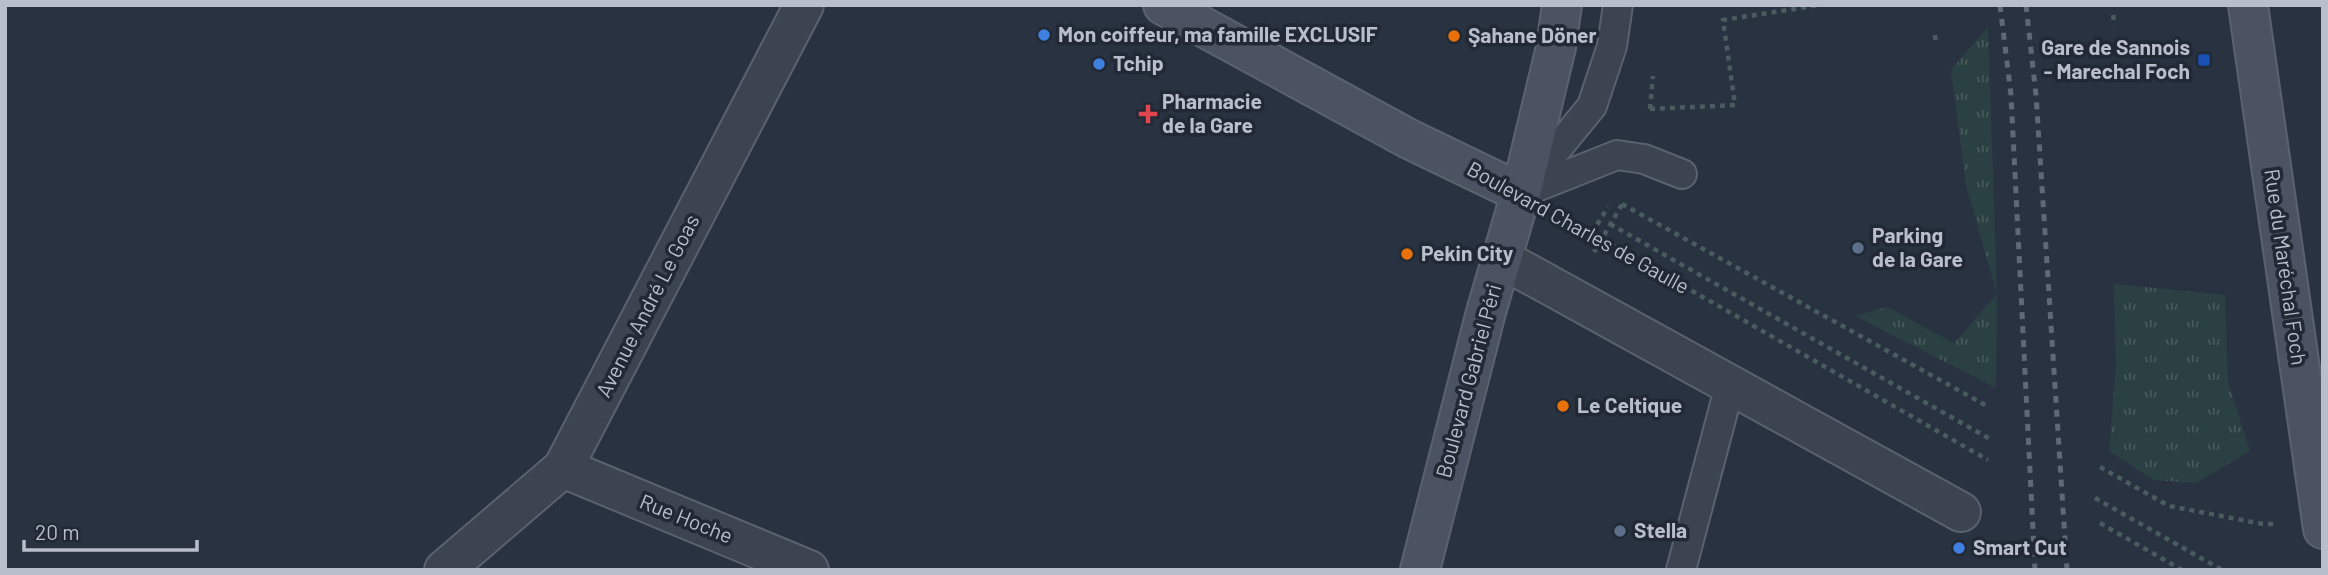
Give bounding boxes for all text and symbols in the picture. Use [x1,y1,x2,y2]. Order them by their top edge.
place label: Mon coiffeur, ma famille EXCLUSIF [1058,21,1378,46]
place label: Şahane Döner [1468,22,1597,47]
marker: Mon coiffeur, ma famille EXCLUSIF [1036,27,1052,43]
marker: Şahane Döner [1446,28,1462,44]
place label: Gare de Sannois - Marechal Foch [2041,34,2190,83]
place label: Tchip [1113,50,1164,75]
marker: Gare de Sannois - Marechal Foch [2196,52,2212,68]
marker: Tchip [1091,56,1107,72]
place label: Pharmacie de la Gare [1162,88,1262,137]
marker: Pharmacie de la Gare [1140,106,1156,122]
street label: Boulevard Charles de Gaulle [1463,155,1694,298]
street label: Rue du Maréchal Foch [2260,167,2313,366]
street label: Avenue André Le Goas [590,210,704,401]
place label: Parking de la Gare [1872,222,1963,271]
place label: Pekin City [1421,240,1514,265]
marker: Parking de la Gare [1850,240,1866,256]
marker: Pekin City [1399,246,1415,262]
street label: Boulevard Gabriel Péri [1430,281,1505,480]
place label: Le Celtique [1577,392,1682,417]
marker: Le Celtique [1555,398,1571,414]
street label: Rue Hoche [636,488,737,548]
scale bar [24,508,198,552]
place label: Stella [1634,517,1687,542]
text: 20 m [35,519,80,544]
marker: Stella [1612,523,1628,539]
place label: Smart Cut [1973,534,2067,559]
marker: Smart Cut [1951,540,1967,556]

